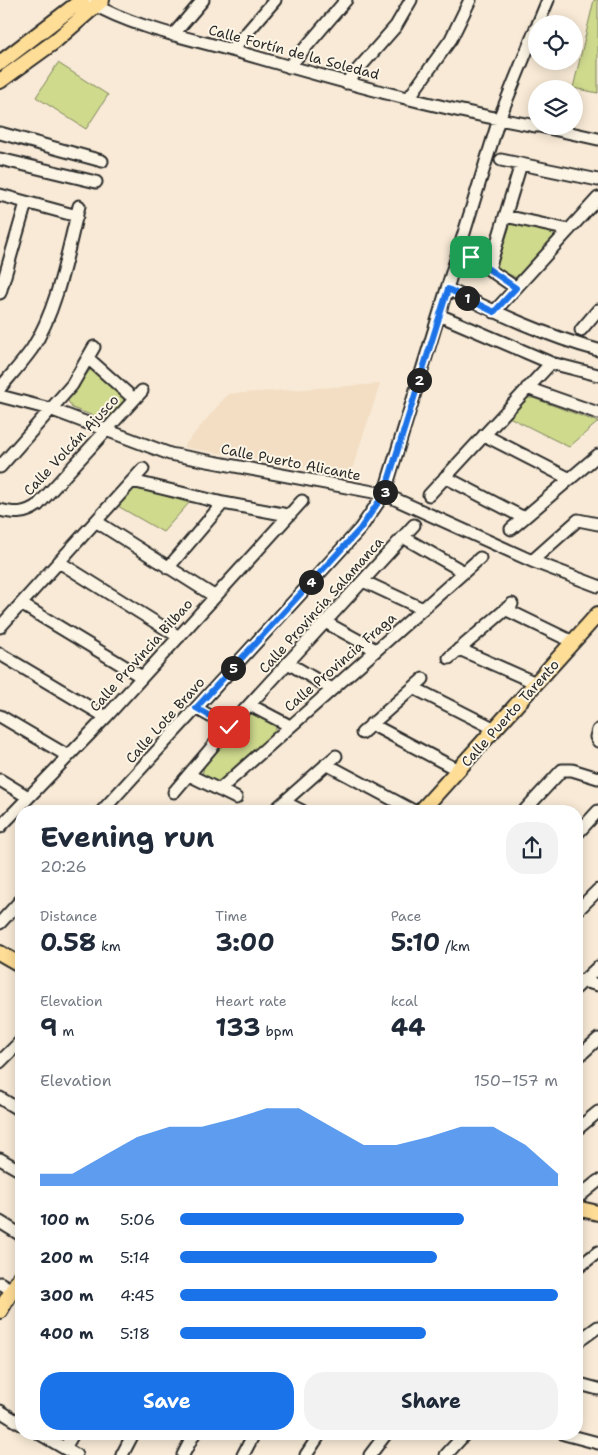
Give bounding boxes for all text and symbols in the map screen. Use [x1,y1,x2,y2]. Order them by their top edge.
map controls [528,15,583,135]
button: locate [528,15,583,70]
street label: Calle Fortín de la Soledad [207,21,381,84]
button: layers [528,80,583,135]
pin [450,236,492,278]
icon: arrive [457,243,485,271]
pin: 1 [454,286,480,310]
text: 1 [464,289,471,307]
pin: 2 [406,368,432,392]
text: 2 [415,371,424,389]
street label: Calle Volcán Ajusco [20,391,122,499]
street label: Calle Puerto Alicante [219,440,363,484]
pin: 3 [372,480,398,504]
text: 3 [381,483,390,501]
street label: Calle Provincia Salamanca [255,533,387,677]
pin: 4 [298,570,324,594]
text: 4 [307,573,316,591]
street label: Calle Provincia Bilbao [86,595,196,715]
street label: Calle Provincia Fraga [280,608,400,716]
pin: 5 [220,656,246,680]
street label: Calle Puerto Tarento [457,656,563,770]
text: 5 [229,659,238,677]
street label: Calle Lote Bravo [121,673,209,767]
pin [208,706,250,748]
icon: check [215,713,243,741]
text: Evening run [40,818,215,856]
button: share [506,822,558,874]
text: 20:26 [40,856,87,877]
text: Distance [40,907,97,925]
text: Time [215,907,247,925]
text: Pace [391,907,421,925]
text: 0.58 [40,925,96,959]
text: 3:00 [215,925,275,959]
text: 5:10 [391,925,440,959]
text: km [96,937,121,955]
text: /km [440,937,470,955]
text: Elevation [40,992,103,1010]
text: Heart rate [215,992,287,1010]
text: kcal [391,992,418,1010]
text: 9 [40,1010,58,1044]
text: 133 [215,1010,261,1044]
text: 44 [391,1010,426,1044]
text: m [58,1022,74,1040]
text: bpm [261,1022,294,1040]
text: Elevation [40,1070,112,1091]
text: 150–157 m [474,1070,558,1091]
text: 100 m [40,1209,89,1230]
text: 5:06 [120,1209,155,1230]
text: 200 m [40,1247,93,1268]
text: 5:14 [120,1247,150,1268]
text: 300 m [40,1285,94,1306]
text: 4:45 [120,1285,155,1306]
text: 400 m [40,1323,94,1344]
text: 5:18 [120,1323,150,1344]
button: Save [40,1372,294,1430]
button: Share [304,1372,558,1430]

